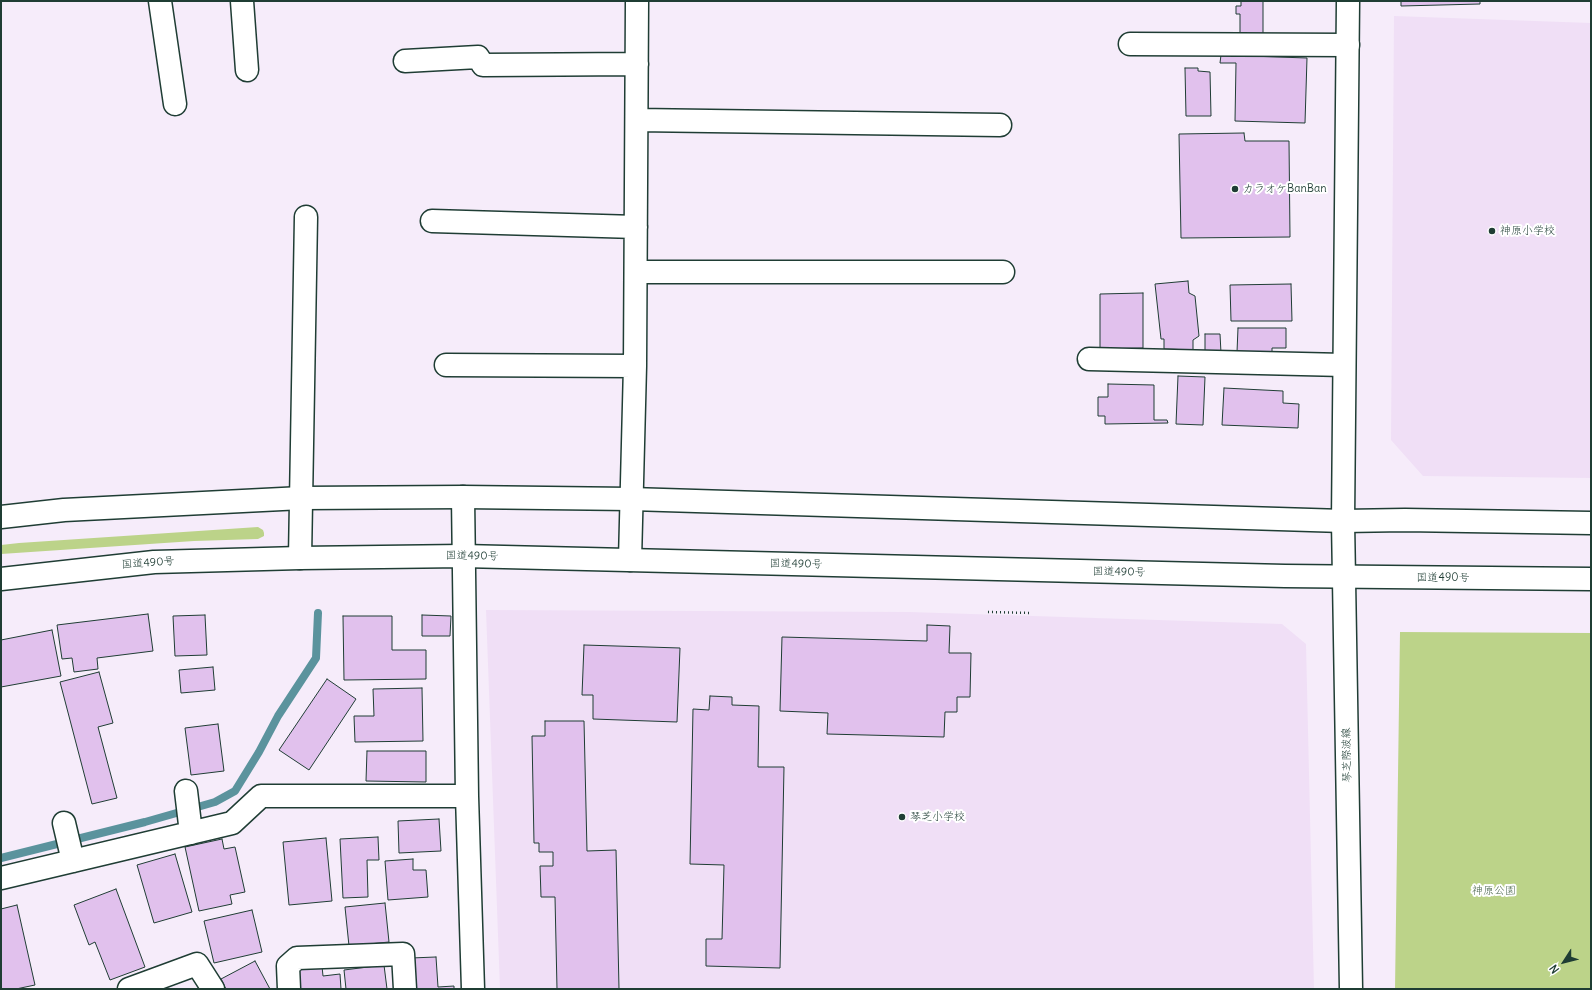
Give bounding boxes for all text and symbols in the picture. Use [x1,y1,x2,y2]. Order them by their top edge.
place label: カラオケBanBan [1243,182,1327,196]
marker: カラオケBanBan [1230,184,1240,194]
place label: 神原小学校 [1500,224,1555,238]
marker: 神原小学校 [1487,226,1497,236]
street label: 国道490号 [445,549,499,563]
street label: 国道490号 [121,555,175,571]
street label: 国道490号 [769,557,823,571]
street label: 国道490号 [1092,565,1146,579]
street label: 国道490号 [1417,571,1469,585]
street label: 琴芝際波線 [1340,727,1354,783]
place label: 琴芝小学校 [910,810,965,824]
marker: 琴芝小学校 [897,812,907,822]
park label: 神原公園 [1472,884,1516,898]
north arrow [1544,942,1584,982]
text: N [1546,962,1562,976]

